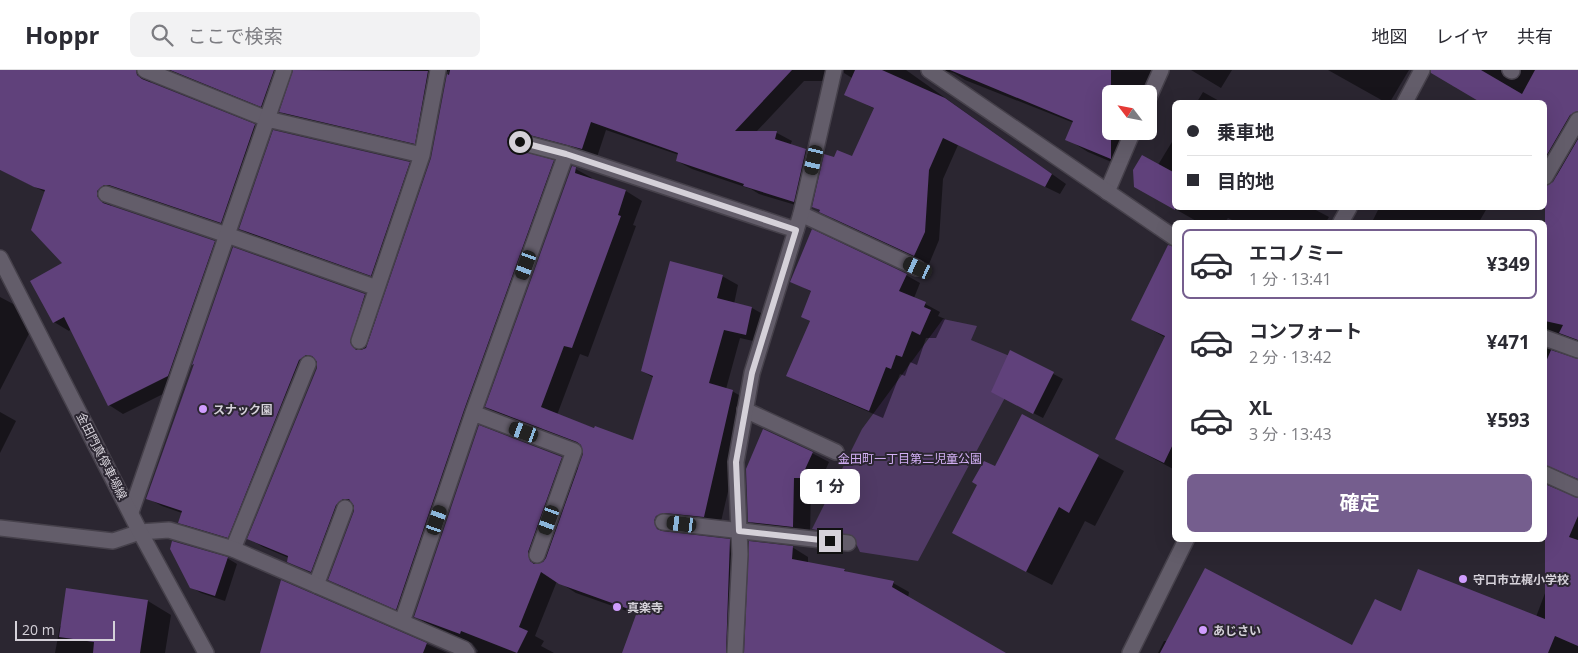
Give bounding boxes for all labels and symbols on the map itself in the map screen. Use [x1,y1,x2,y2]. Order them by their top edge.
north arrow [1102,85,1158,140]
route start [509,131,531,153]
car [803,144,824,176]
car [513,248,538,282]
car [901,255,934,281]
place label: スナック園 [213,401,273,418]
marker: スナック園 [197,403,209,415]
street label: 金田門真停車場線 [73,409,131,503]
car [507,420,540,444]
park label: 金田町一丁目第二児童公園 [838,450,982,467]
callout: 1 分 [800,468,860,504]
car [425,503,448,537]
car [536,503,561,537]
car [666,515,697,533]
route end [819,530,841,552]
place label: 守口市立梶小学校 [1473,571,1569,588]
marker: 守口市立梶小学校 [1457,573,1469,585]
place label: 真楽寺 [627,599,663,616]
marker: 真楽寺 [611,601,623,613]
scale bar [15,618,115,641]
place label: あじさい [1213,622,1261,639]
marker: あじさい [1197,624,1209,636]

